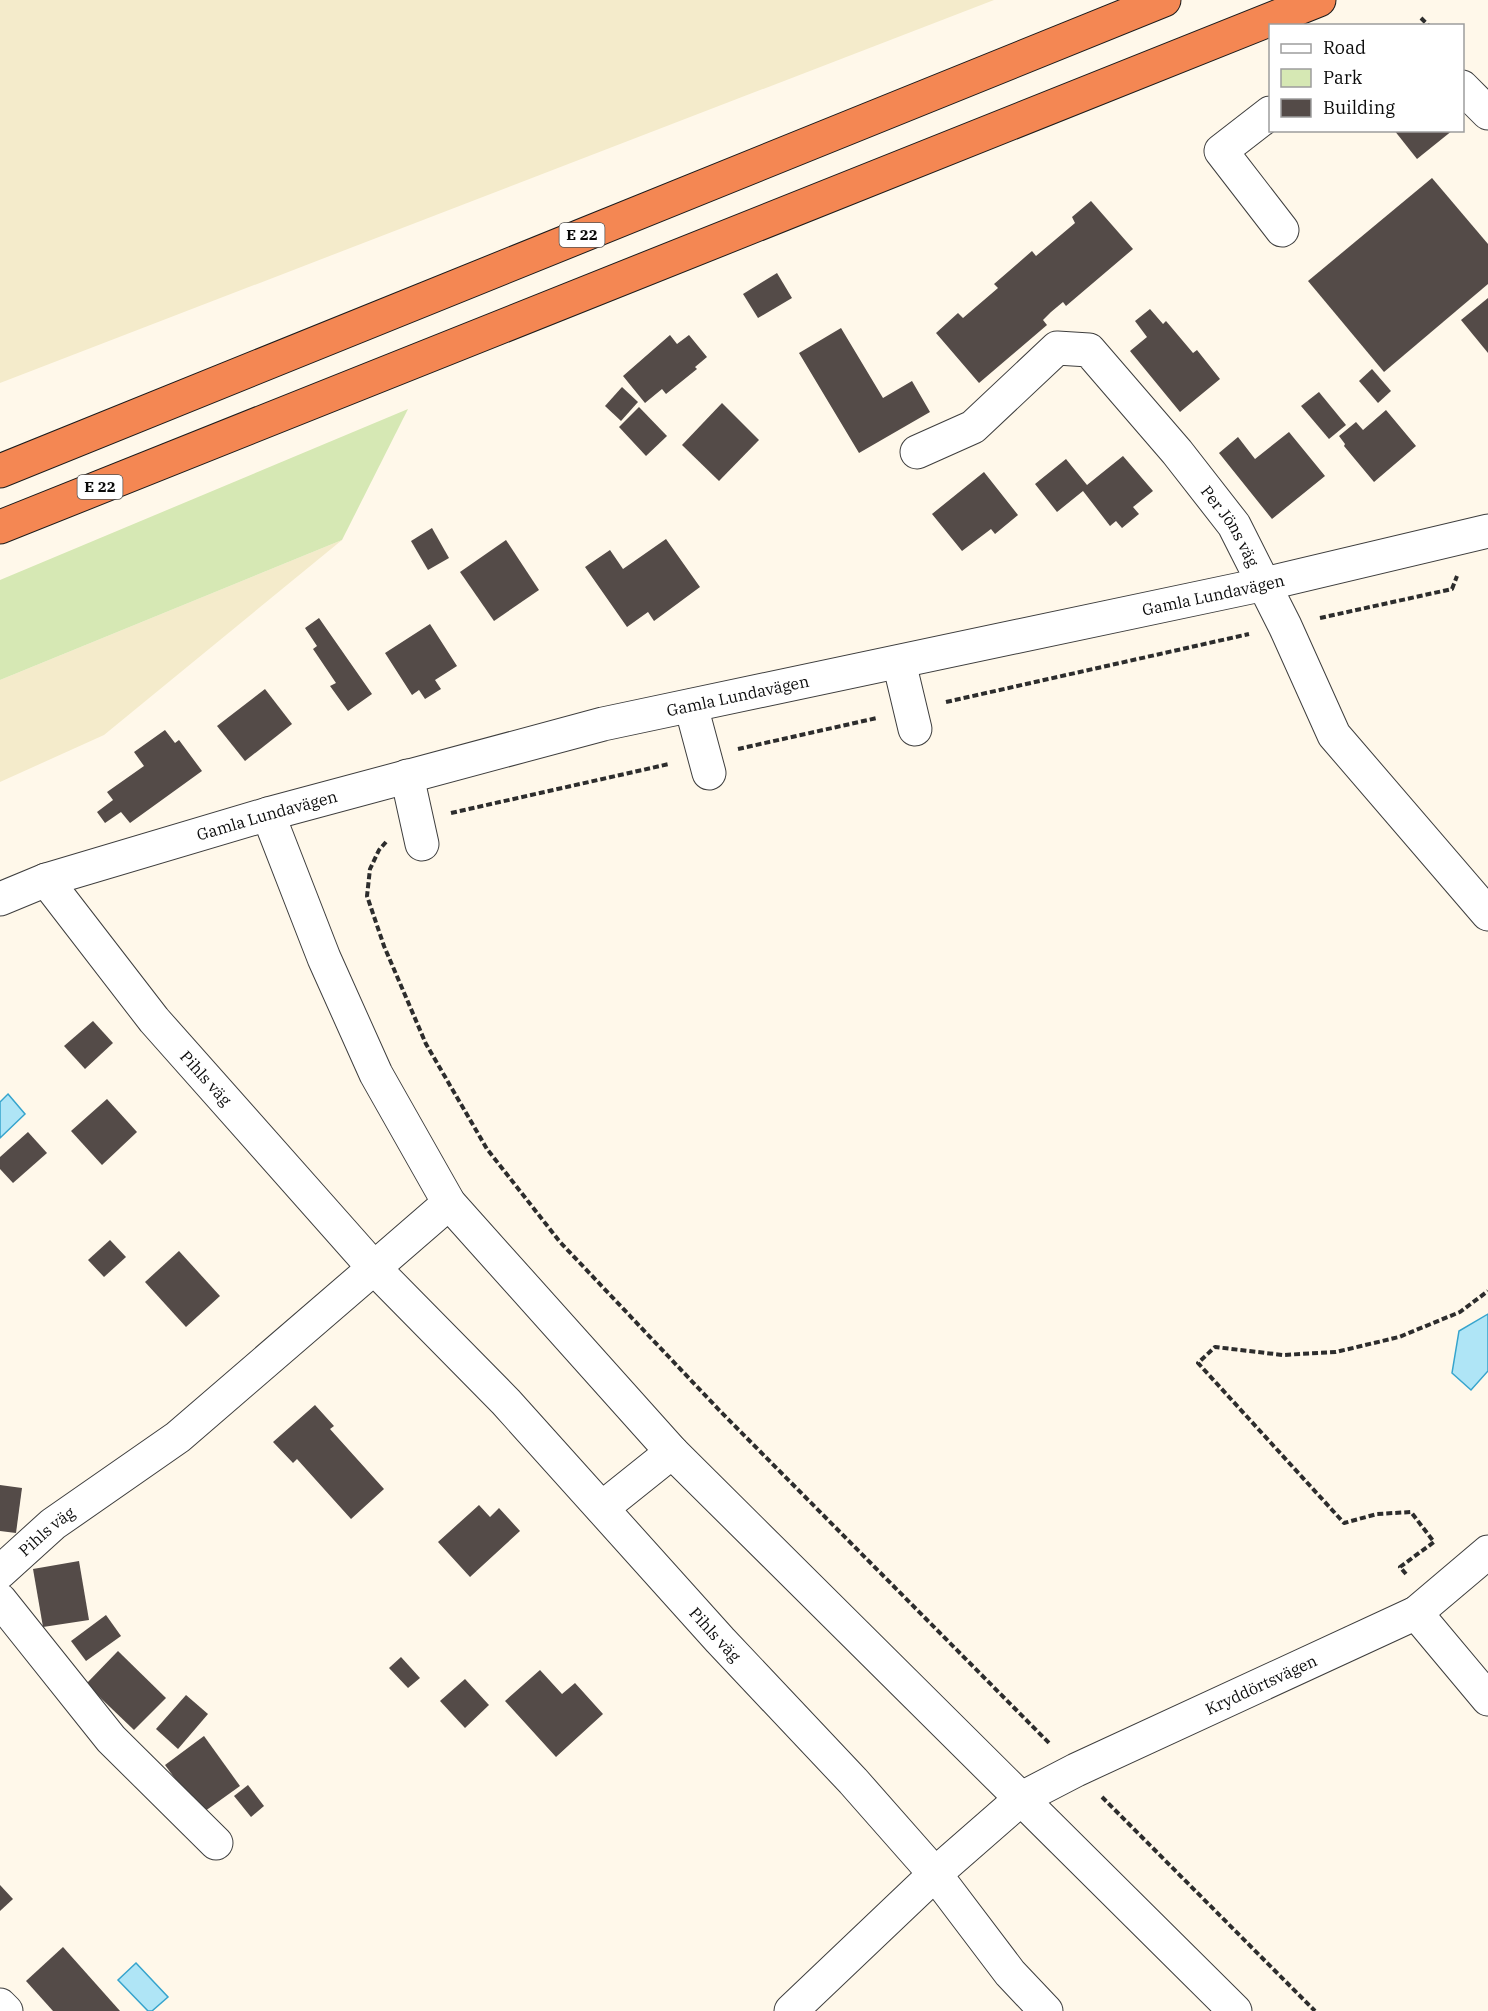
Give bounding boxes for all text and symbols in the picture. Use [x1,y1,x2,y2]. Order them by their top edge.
legend [1269,24,1464,132]
text: Road [1323,36,1366,59]
text: Park [1323,66,1363,89]
text: Building [1323,96,1395,119]
road number: E 22 [560,223,604,247]
road number: E 22 [78,475,122,499]
street label: Per Jöns väg [1197,481,1263,570]
street label: Gamla Lundavägen [1140,570,1286,620]
street label: Gamla Lundavägen [665,671,811,720]
street label: Gamla Lundavägen [194,786,339,845]
street label: Pihls väg [176,1046,236,1110]
street label: Pihls väg [14,1502,79,1560]
street label: Pihls väg [685,1603,745,1666]
street label: Kryddörtsvägen [1202,1650,1320,1719]

